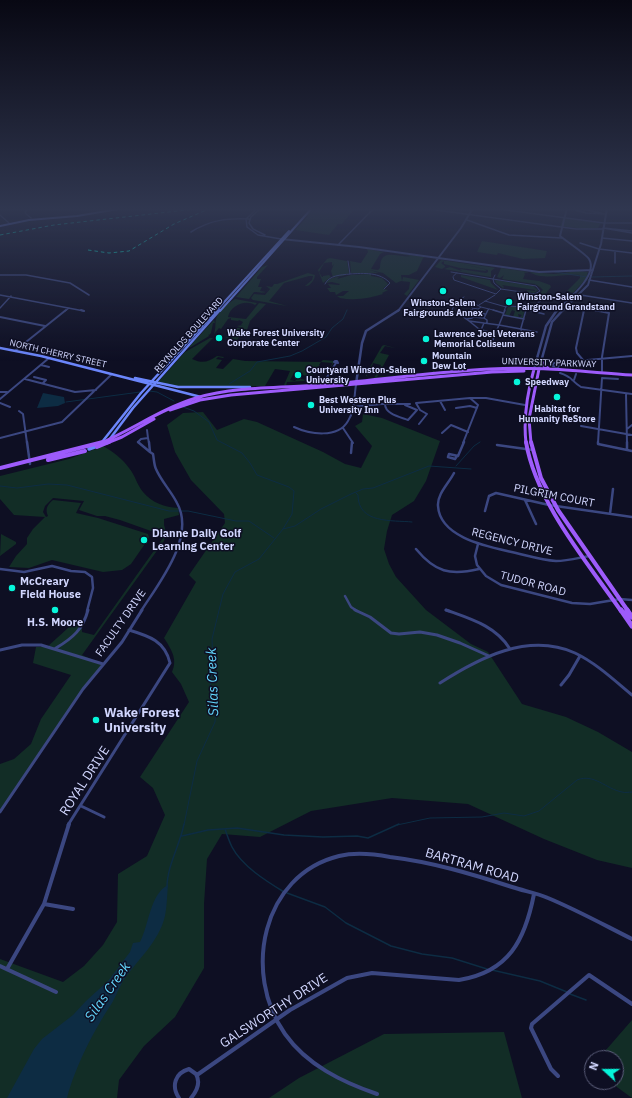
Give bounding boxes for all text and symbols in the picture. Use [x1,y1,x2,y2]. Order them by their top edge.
marker: Winston-Salem Fairgrounds Annex [438,286,448,296]
place label: Winston-Salem Fairground Grandstand [517,292,615,313]
street label: REYNOLDS BOULEVARD [152,295,226,375]
marker: Winston-Salem Fairground Grandstand [504,297,514,307]
place label: Winston-Salem Fairgrounds Annex [403,298,483,319]
place label: Wake Forest University Corporate Center [227,328,324,349]
place label: Lawrence Joel Veterans Memorial Coliseum [434,329,535,350]
marker: Wake Forest University Corporate Center [214,333,224,343]
marker: Lawrence Joel Veterans Memorial Coliseum [421,334,431,344]
street label: NORTH CHERRY STREET [8,338,108,370]
place label: Mountain Dew Lot [432,351,472,372]
marker: Mountain Dew Lot [419,356,429,366]
street label: UNIVERSITY PARKWAY [501,356,597,370]
place label: Courtyard Winston-Salem University [306,365,415,386]
marker: Courtyard Winston-Salem University [293,370,303,380]
marker: Speedway [512,377,522,387]
place label: Speedway [525,377,569,387]
marker: Habitat for Humanity ReStore [552,392,562,402]
place label: Best Western Plus University Inn [319,395,396,416]
marker: Best Western Plus University Inn [306,400,316,410]
place label: Habitat for Humanity ReStore [519,404,595,425]
street label: PILGRIM COURT [513,482,595,510]
street label: REGENCY DRIVE [470,526,554,558]
place label: Dianne Daily Golf Learning Center [152,527,241,553]
marker: Dianne Daily Golf Learning Center [139,535,149,545]
street label: TUDOR ROAD [499,569,567,599]
place label: McCreary Field House [20,575,81,601]
marker: McCreary Field House [7,583,17,593]
street label: FACULTY DRIVE [93,587,149,659]
marker: H.S. Moore [50,605,60,615]
place label: H.S. Moore [27,616,83,630]
water label: Silas Creek [203,647,223,717]
place label: Wake Forest University [104,705,180,736]
marker: Wake Forest University [91,715,101,725]
street label: ROYAL DRIVE [57,743,113,819]
street label: BARTRAM ROAD [423,845,521,887]
water label: Silas Creek [81,959,135,1025]
street label: GALSWORTHY DRIVE [217,970,331,1052]
north arrow [584,1050,624,1090]
text: N [586,1060,602,1072]

